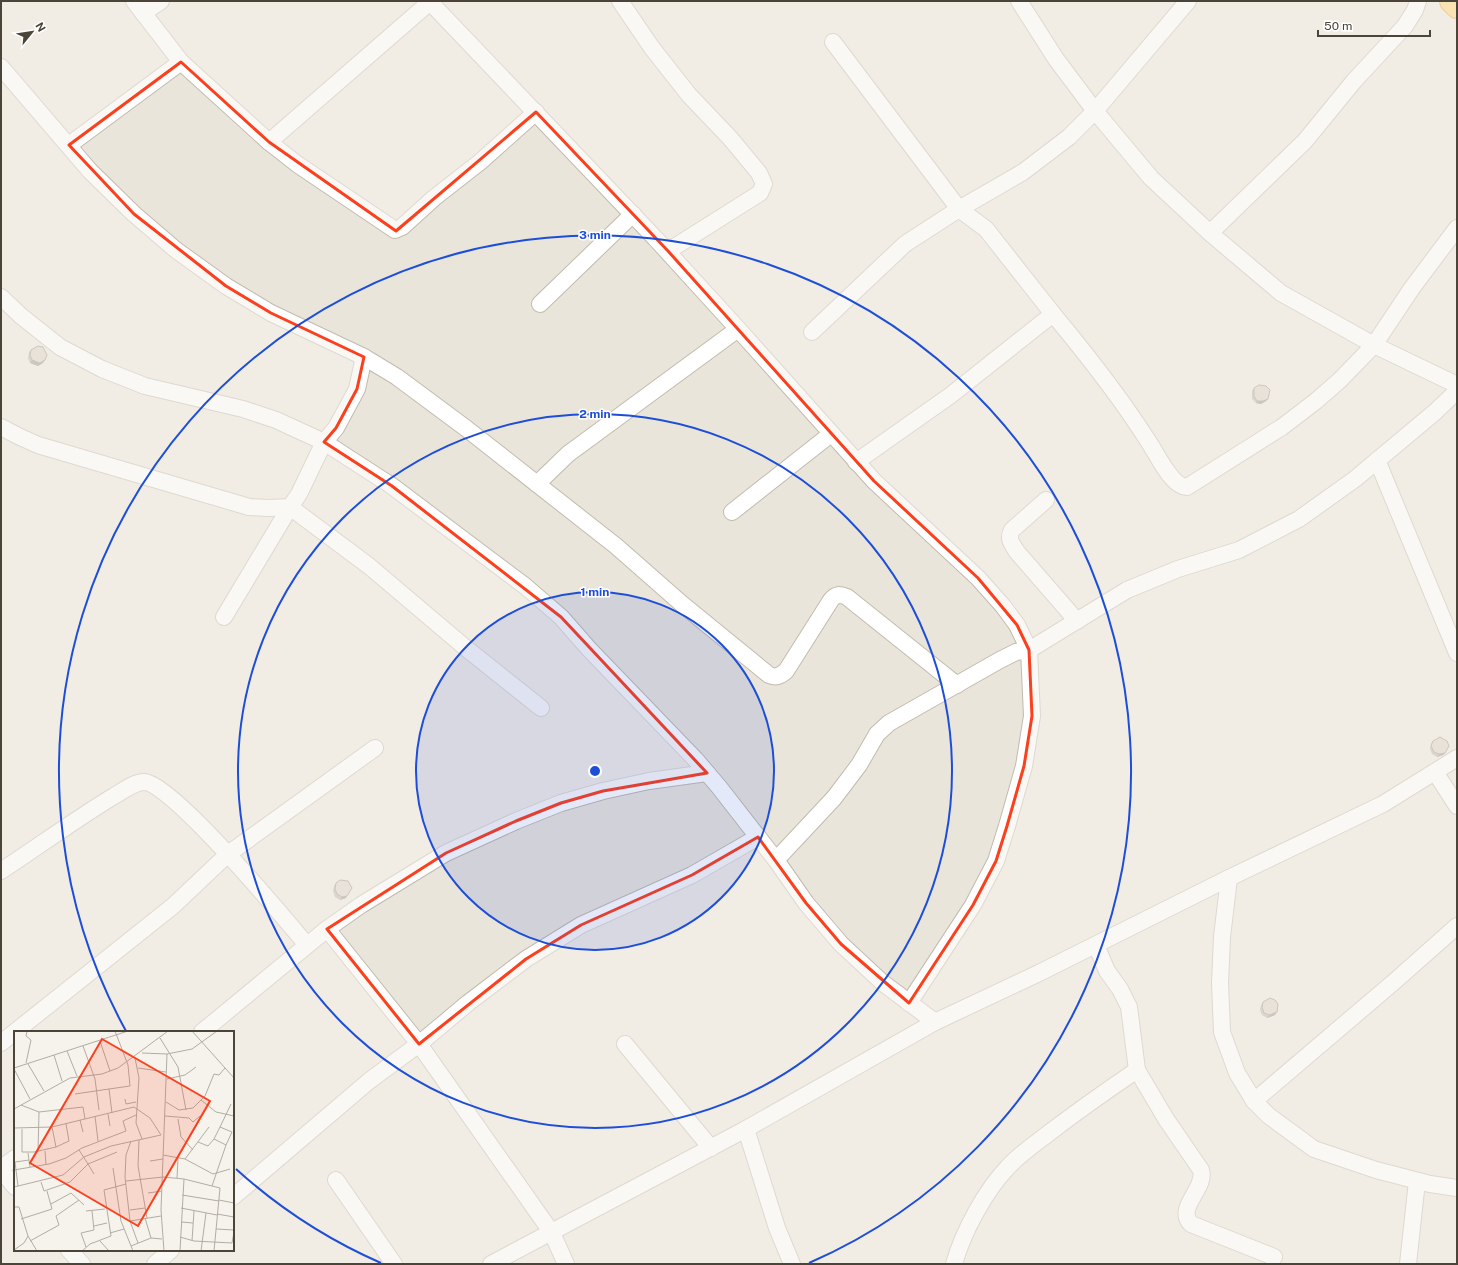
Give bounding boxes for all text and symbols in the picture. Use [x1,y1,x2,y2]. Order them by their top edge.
north arrow [12,12,52,52]
scale bar [1318,12,1430,38]
text: 50 m [1324,19,1352,33]
text: N [33,20,48,34]
text: 3 min [579,228,611,242]
text: 2 min [579,407,611,421]
text: 1 min [581,585,609,599]
centre of rings [588,764,602,778]
inset map [14,1031,234,1251]

